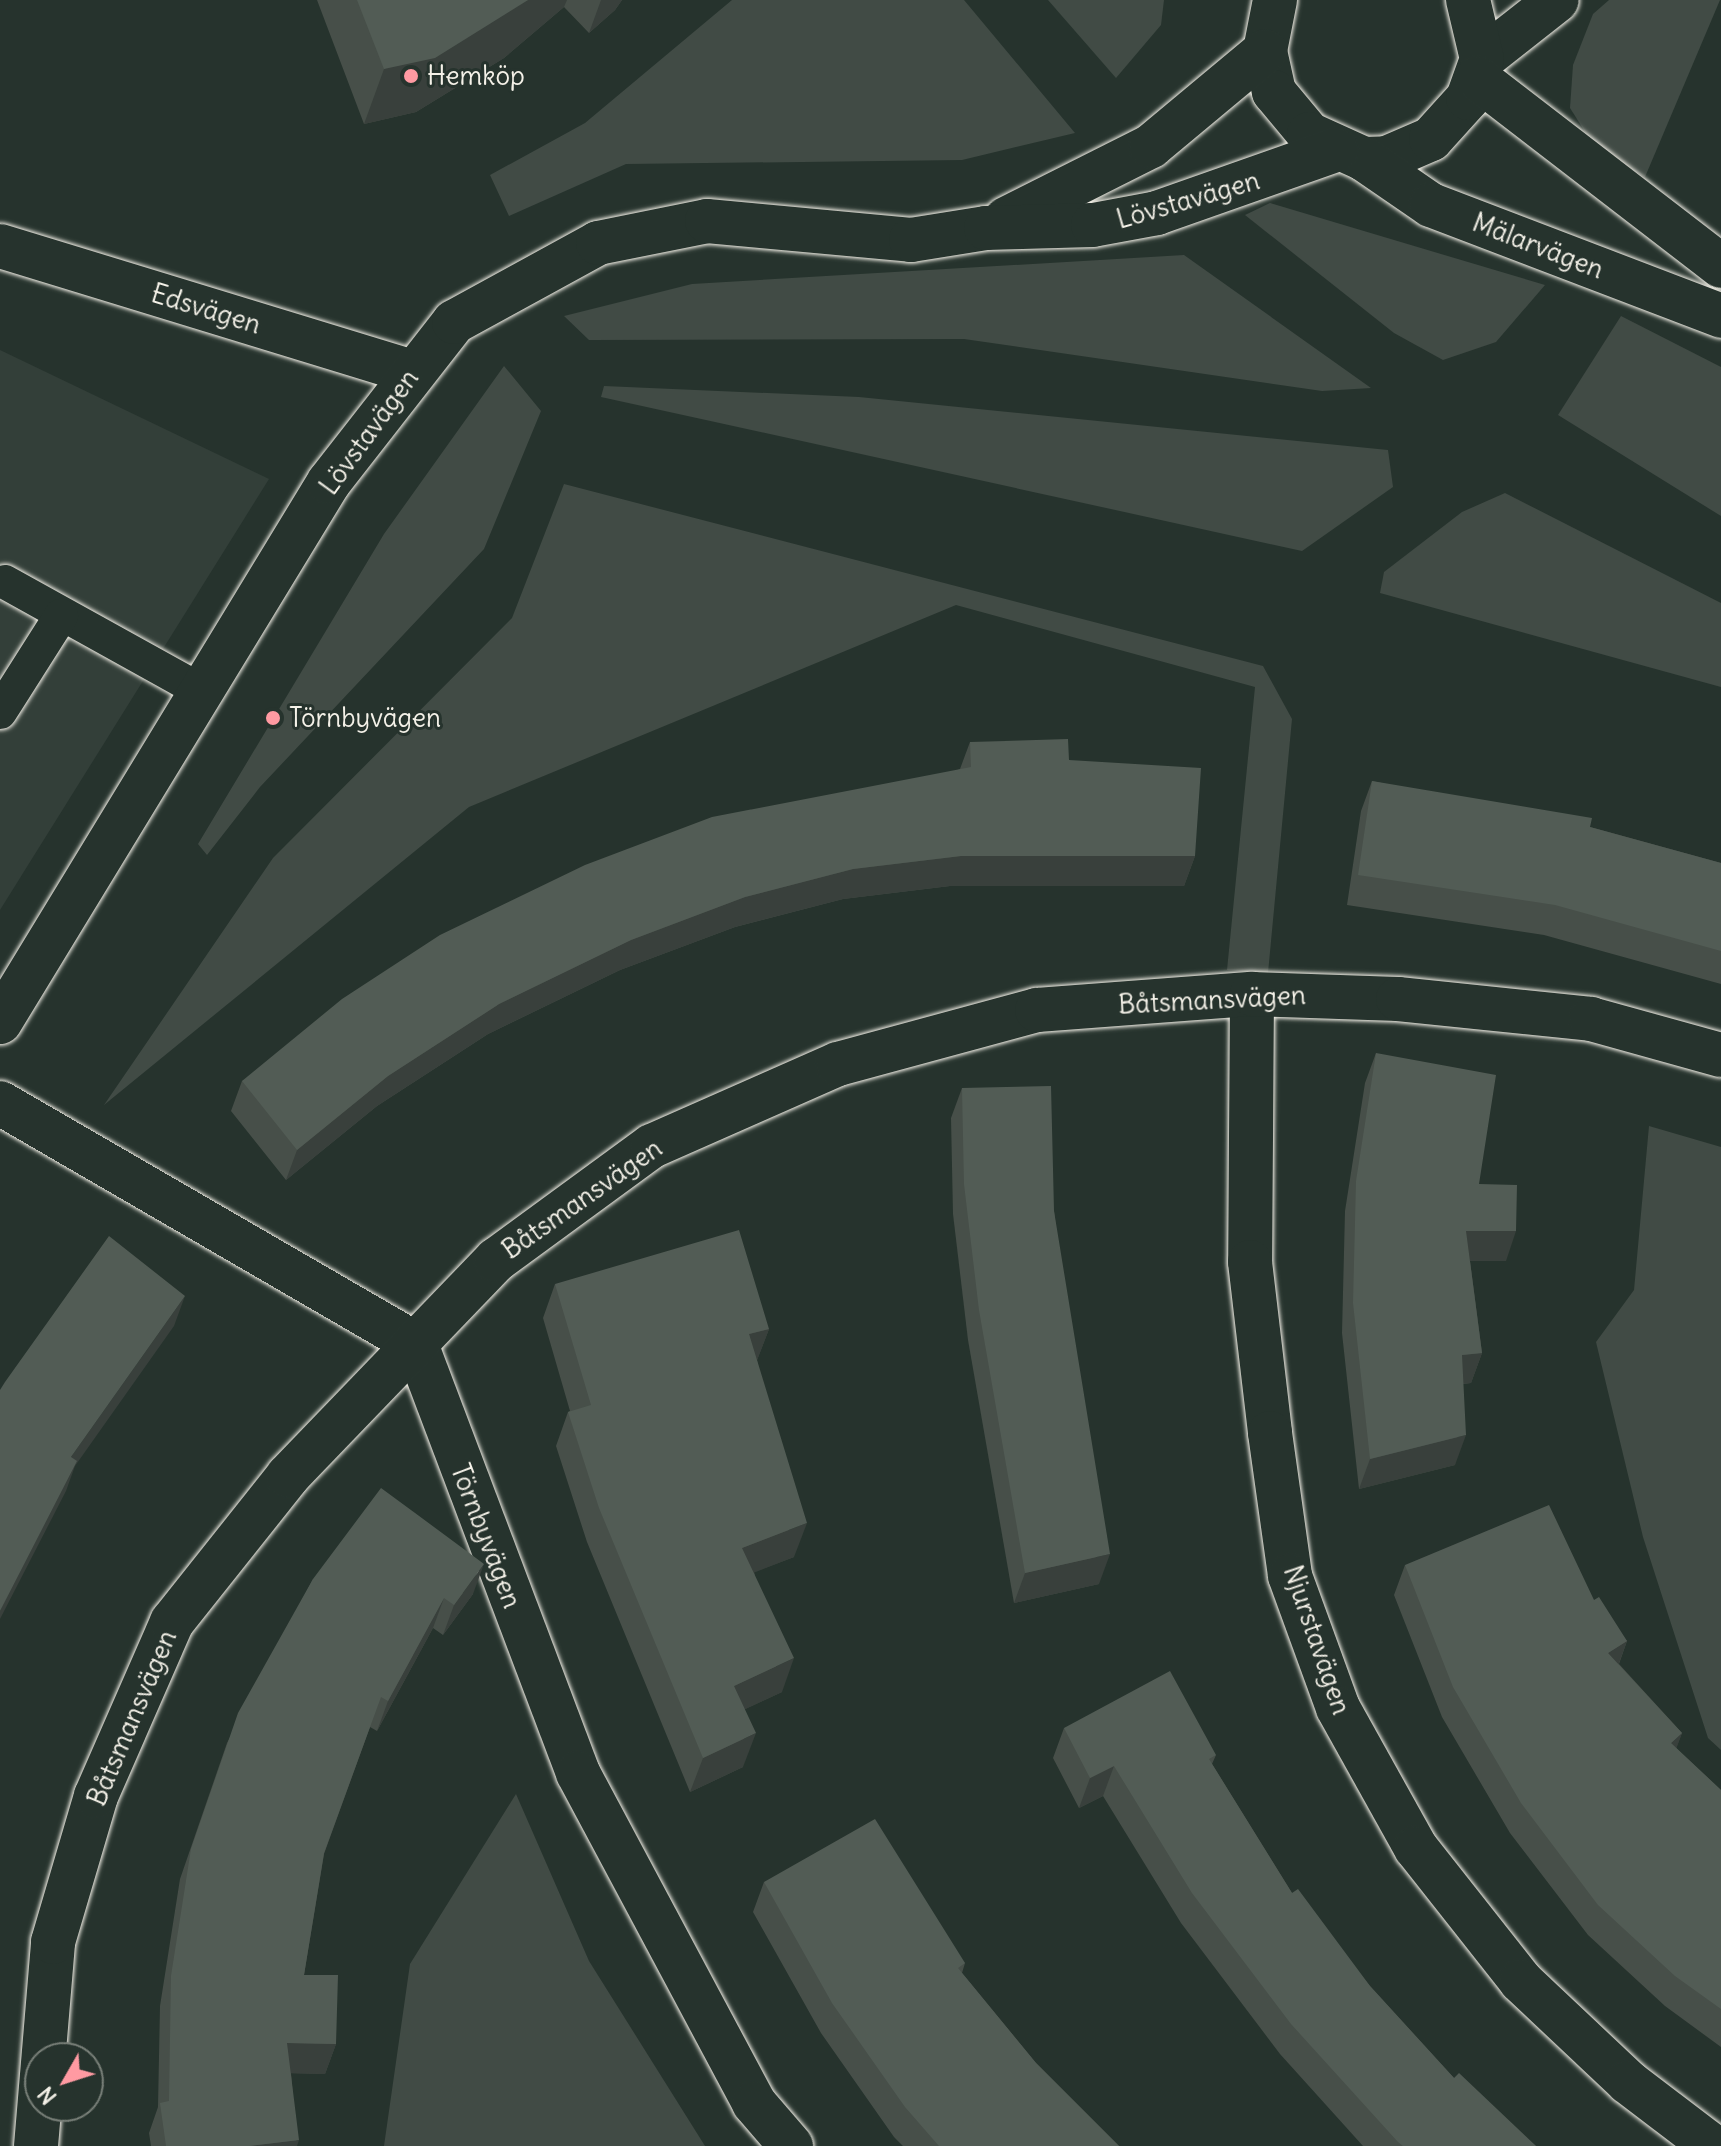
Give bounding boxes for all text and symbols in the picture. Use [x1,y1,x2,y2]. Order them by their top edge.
place label: Hemköp [427,60,525,92]
marker: Hemköp [402,67,420,85]
street label: Lövstavägen [1113,165,1263,235]
street label: Mälarvägen [1468,207,1608,285]
street label: Edsvägen [147,278,265,340]
street label: Lövstavägen [313,363,425,501]
place label: Törnbyvägen [289,702,441,734]
marker: Törnbyvägen [264,709,282,727]
street label: Båtsmansvägen [1117,980,1307,1020]
street label: Båtsmansvägen [496,1132,668,1266]
street label: Törnbyvägen [444,1459,528,1613]
street label: Njurstavägen [1277,1561,1357,1719]
street label: Båtsmansvägen [81,1625,183,1811]
north arrow [24,2042,104,2122]
text: N [31,2081,63,2111]

